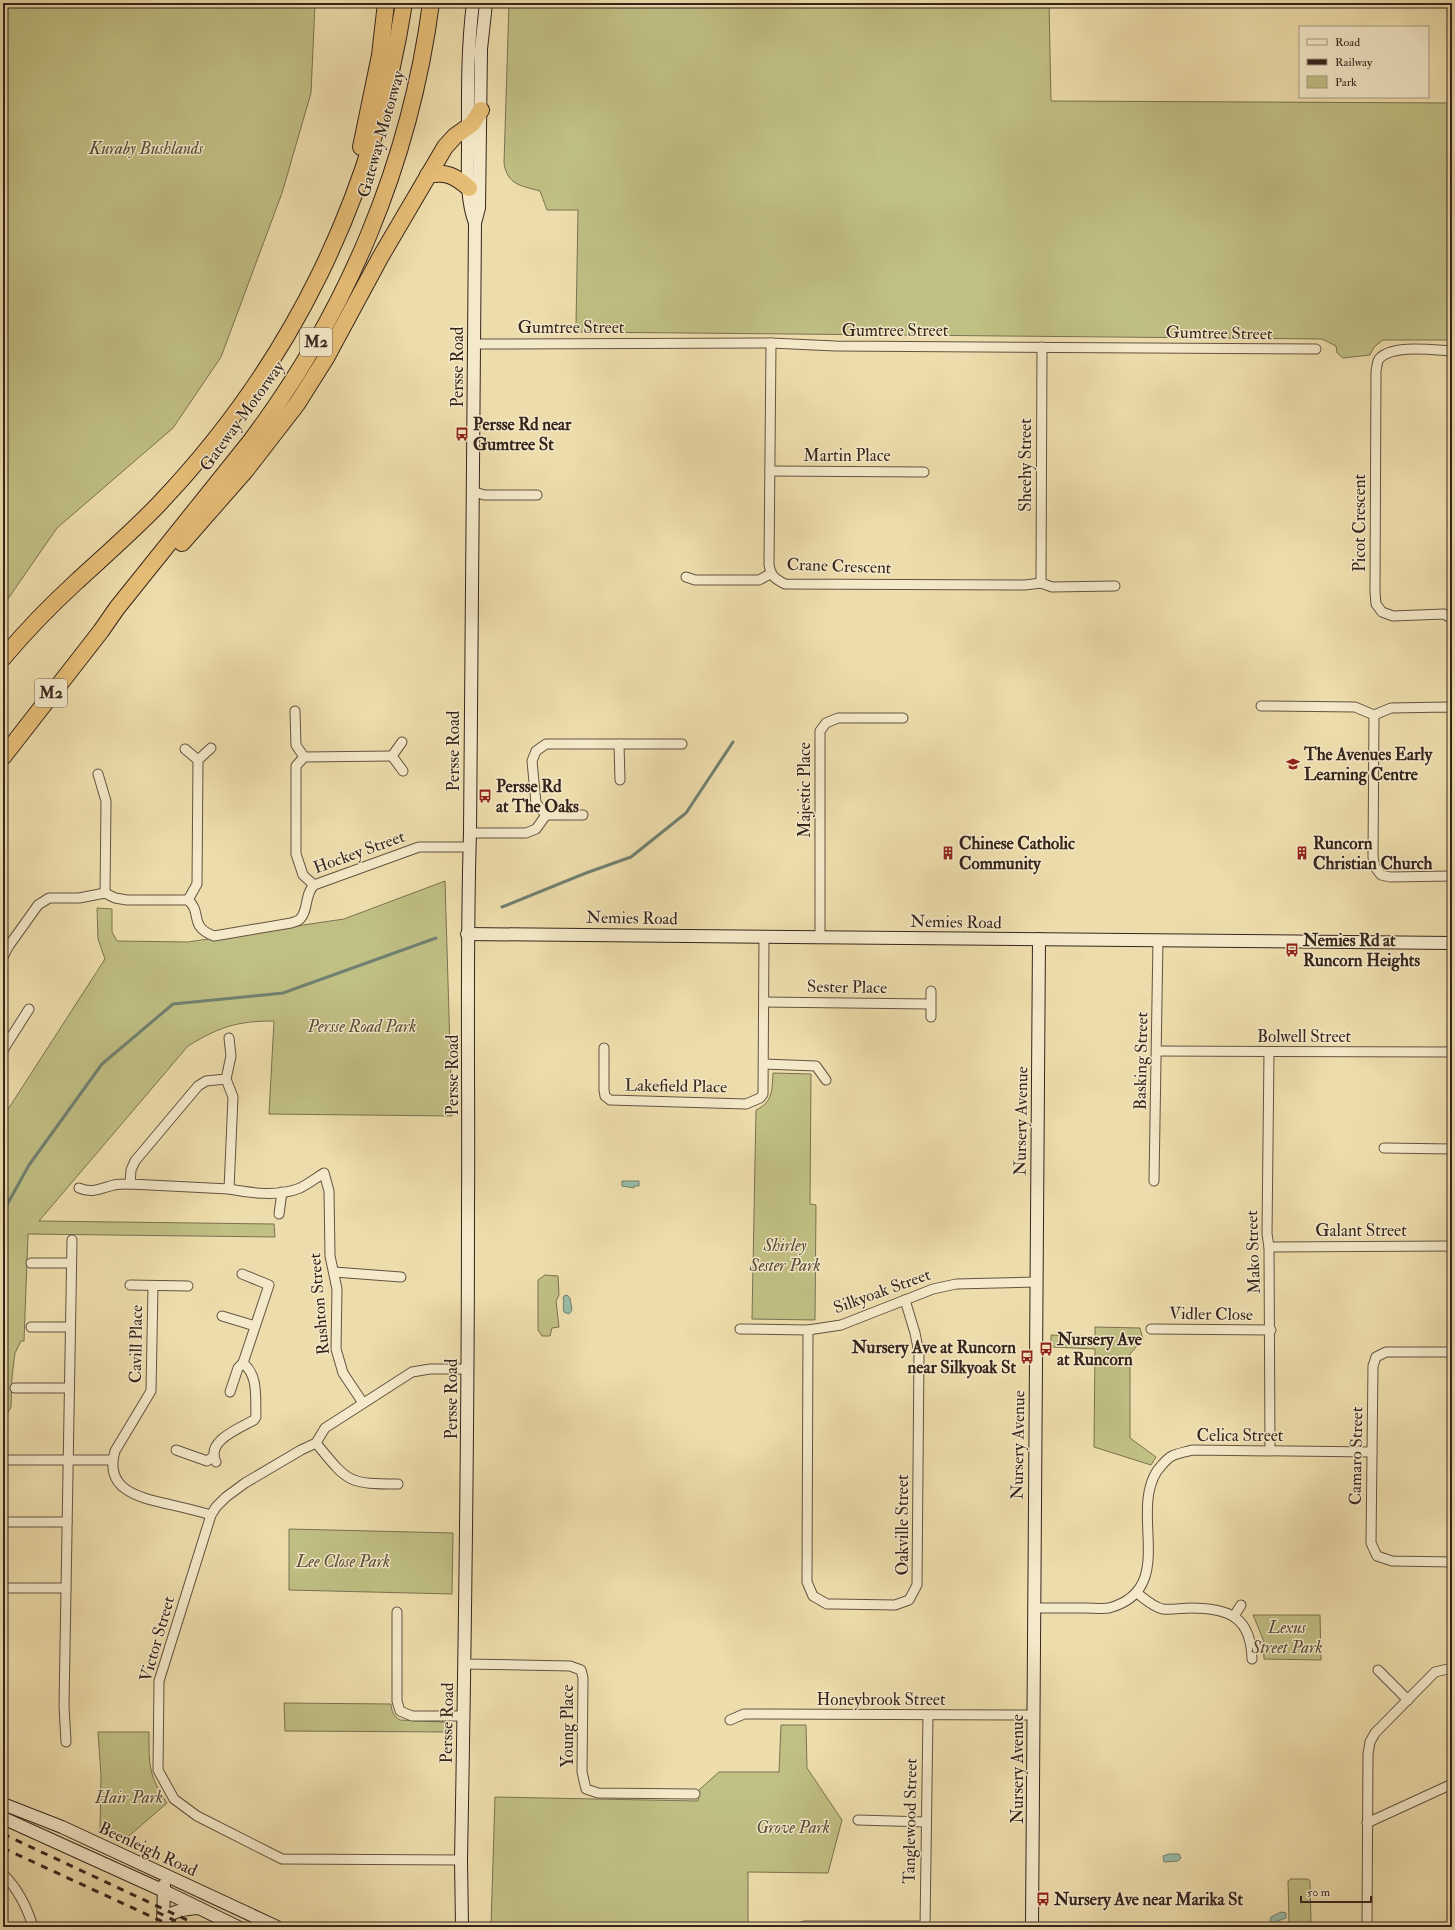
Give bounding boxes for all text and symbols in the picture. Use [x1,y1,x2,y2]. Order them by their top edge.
legend [1299,26,1429,98]
text: Road [1335,35,1360,50]
text: Railway [1335,55,1373,70]
street label: Gateway Motorway [353,68,410,200]
text: Park [1335,75,1357,90]
park label: Kuraby Bushlands [88,138,203,159]
street label: Gumtree Street [518,317,625,338]
street label: Gumtree Street [842,320,949,341]
street label: Gumtree Street [1165,322,1273,344]
street label: Persse Road [447,326,468,407]
road number: M2 [300,328,332,356]
street label: Gateway Motorway [195,356,290,476]
place label: Persse Rd near Gumtree St [473,414,572,455]
street label: Sheehy Street [1015,418,1037,512]
bus stop icon: Persse Rd near Gumtree St [454,426,470,442]
street label: Martin Place [803,445,891,466]
street label: Picot Crescent [1349,474,1370,572]
street label: Crane Crescent [786,554,892,578]
road number: M2 [35,679,67,707]
street label: Persse Road [443,710,464,791]
street label: Majestic Place [794,742,815,838]
place label: The Avenues Early Learning Centre [1303,744,1433,786]
school or university icon: The Avenues Early Learning Centre [1285,756,1301,772]
place label: Persse Rd at The Oaks [496,776,579,817]
bus stop icon: Persse Rd at The Oaks [477,788,493,804]
street label: Hockey Street [310,826,408,879]
place label: Chinese Catholic Community [959,833,1075,875]
place label: Runcorn Christian Church [1313,833,1433,874]
building icon: Chinese Catholic Community [940,845,956,861]
building icon: Runcorn Christian Church [1294,845,1310,861]
street label: Nemies Road [586,907,679,929]
street label: Nemies Road [910,911,1003,933]
place label: Nemies Rd at Runcorn Heights [1302,930,1420,972]
bus stop icon: Nemies Rd at Runcorn Heights [1284,942,1300,958]
street label: Sester Place [807,976,887,998]
street label: Basking Street [1130,1011,1152,1110]
park label: Persse Road Park [307,1016,416,1037]
street label: Bolwell Street [1257,1026,1352,1047]
street label: Persse Road [442,1034,463,1115]
street label: Nursery Avenue [1010,1066,1033,1176]
street label: Lakefield Place [625,1075,727,1097]
street label: Mako Street [1241,1209,1265,1294]
street label: Galant Street [1315,1220,1407,1241]
park label: Shirley Sester Park [748,1235,821,1276]
street label: Rushton Street [304,1252,334,1356]
street label: Silkyoak Street [831,1264,934,1319]
street label: Vidler Close [1169,1303,1253,1325]
street label: Cavill Place [125,1305,147,1383]
place label: Nursery Ave at Runcorn [1056,1329,1143,1370]
place label: Nursery Ave at Runcorn near Silkyoak St [851,1337,1016,1379]
bus stop icon: Nursery Ave at Runcorn [1038,1341,1054,1357]
bus stop icon: Nursery Ave at Runcorn near Silkyoak St [1019,1349,1035,1365]
street label: Persse Road [441,1358,462,1439]
street label: Nursery Avenue [1007,1390,1030,1500]
street label: Camaro Street [1345,1406,1367,1505]
street label: Celica Street [1197,1425,1284,1446]
street label: Oakville Street [892,1474,913,1576]
park label: Lee Close Park [295,1551,390,1572]
street label: Victor Street [135,1593,179,1684]
park label: Lexus Street Park [1250,1617,1323,1658]
street label: Persse Road [436,1682,458,1764]
street label: Young Place [557,1685,578,1767]
street label: Honeybrook Street [817,1689,946,1711]
street label: Nursery Avenue [1007,1714,1029,1824]
street label: Tanglewood Street [898,1757,922,1884]
park label: Hair Park [94,1787,163,1808]
street label: Beenleigh Road [95,1817,201,1881]
park label: Grove Park [756,1817,830,1838]
scale bar [1301,1878,1371,1904]
text: 50 m [1307,1885,1331,1900]
place label: Nursery Ave near Marika St [1053,1889,1243,1911]
bus stop icon: Nursery Ave near Marika St [1035,1891,1051,1907]

